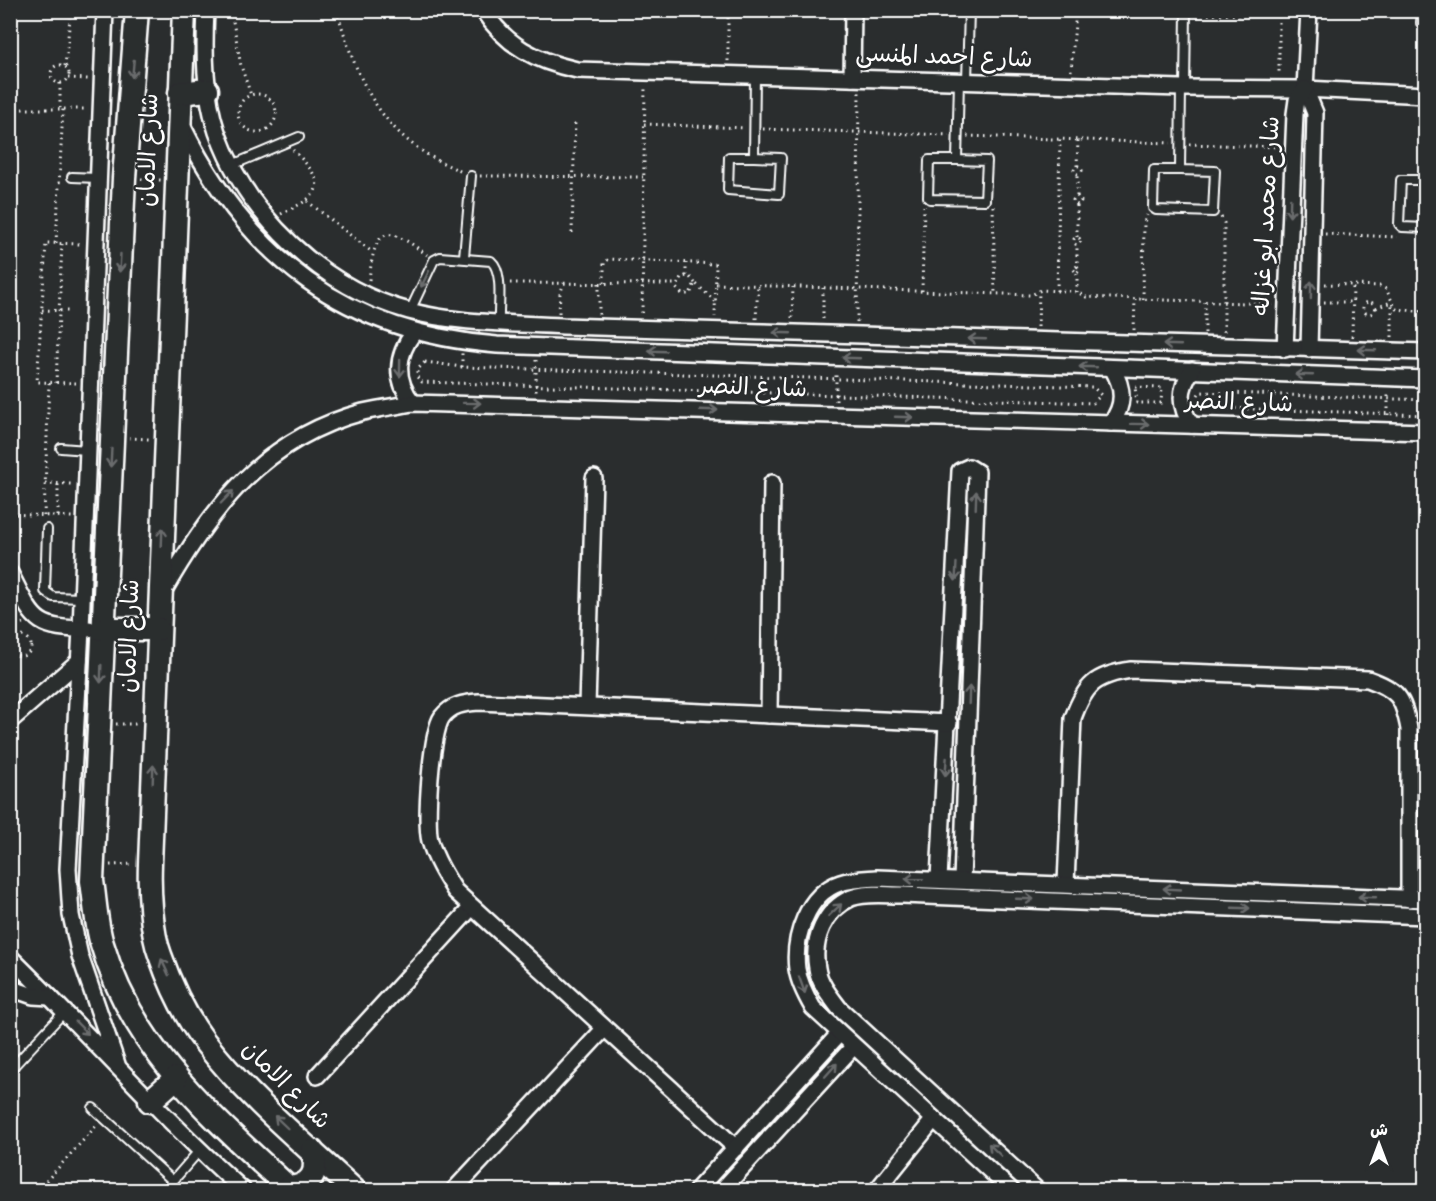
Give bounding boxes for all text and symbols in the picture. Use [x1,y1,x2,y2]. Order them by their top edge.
street label: شارع احمد المنسى [855,37,1033,79]
one-way arrow [127,58,138,78]
street label: شارع الامان [131,93,169,207]
street label: شارع محمد ابو غزاله [1245,115,1291,317]
one-way arrow [1284,197,1296,217]
one-way arrow [114,253,125,273]
one-way arrow [419,269,431,287]
one-way arrow [1306,281,1317,301]
one-way arrow [773,327,793,338]
one-way arrow [968,333,988,344]
one-way arrow [1163,340,1183,351]
one-way arrow [647,345,667,356]
one-way arrow [1358,345,1378,356]
one-way arrow [842,352,862,364]
one-way arrow [394,357,406,377]
one-way arrow [1079,362,1099,373]
one-way arrow [1295,369,1315,380]
street label: شارع النصر [696,370,808,408]
street label: شارع النصر [1182,385,1294,423]
one-way arrow [461,397,481,409]
one-way arrow [698,405,718,416]
one-way arrow [893,411,913,422]
one-way arrow [1130,418,1150,430]
one-way arrow [105,448,116,468]
one-way arrow [220,489,234,504]
one-way arrow [970,491,981,511]
one-way arrow [156,528,168,548]
one-way arrow [950,561,961,581]
street label: شارع الامان [112,579,150,693]
one-way arrow [95,663,106,683]
one-way arrow [963,686,974,706]
one-way arrow [941,756,952,776]
one-way arrow [148,764,159,784]
one-way arrow [905,873,925,884]
one-way arrow [1163,883,1183,894]
one-way arrow [1358,892,1378,903]
one-way arrow [1015,894,1035,905]
one-way arrow [827,903,842,917]
one-way arrow [1230,903,1250,914]
one-way arrow [159,958,171,976]
one-way arrow [798,975,809,994]
one-way arrow [74,1021,89,1036]
street label: شارع الامان [232,1033,338,1139]
one-way arrow [824,1063,838,1078]
one-way arrow [273,1114,288,1129]
north arrow [1349,1114,1409,1174]
text: ش [1370,1119,1388,1143]
one-way arrow [987,1143,1002,1157]

